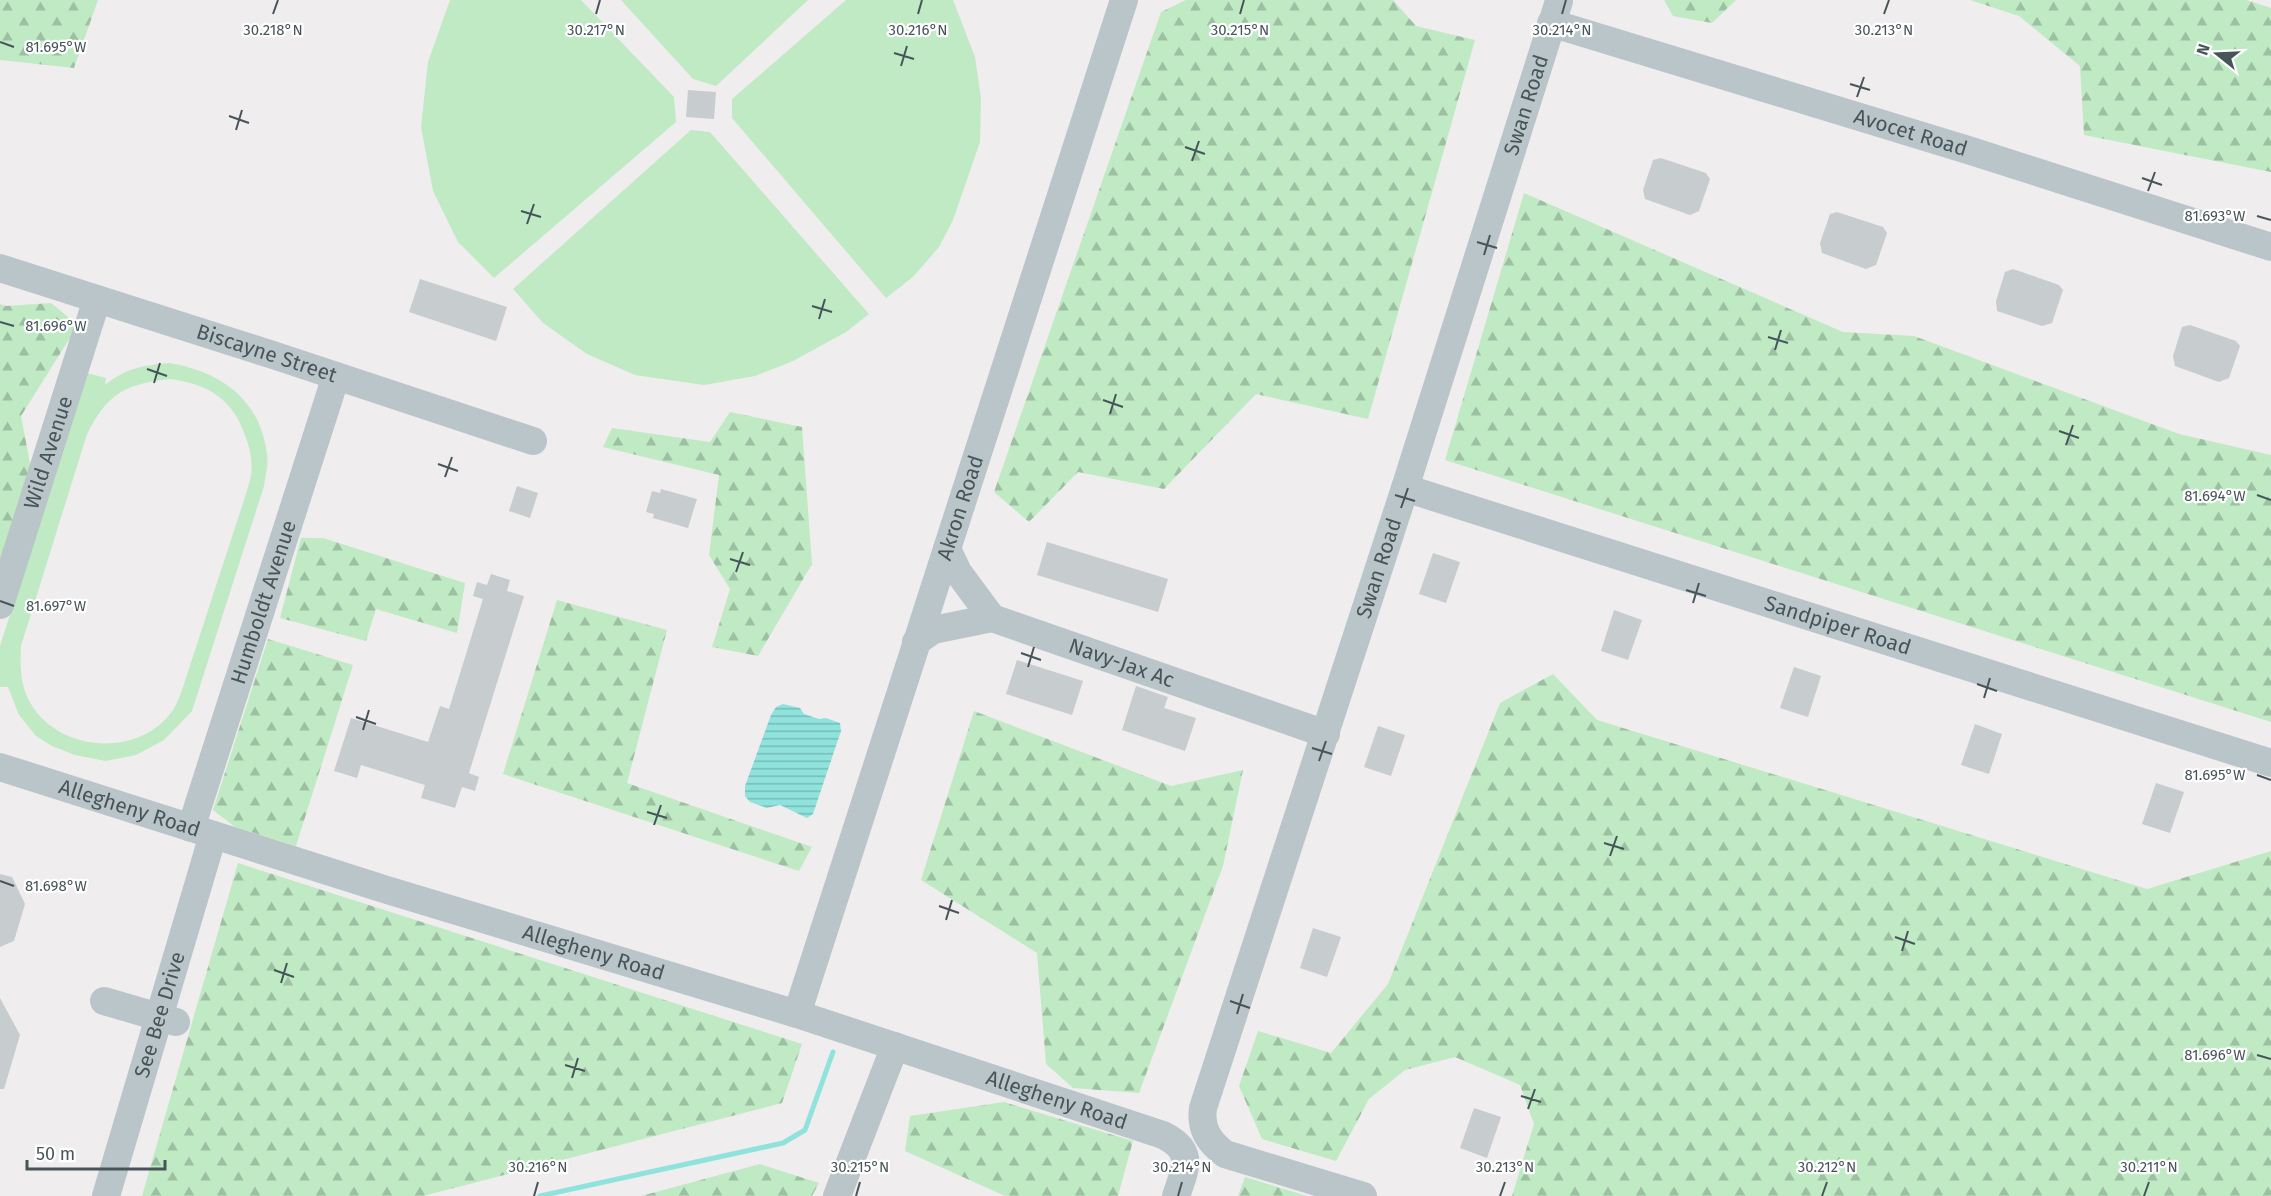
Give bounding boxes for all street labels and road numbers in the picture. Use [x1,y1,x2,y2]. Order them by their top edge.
street label: Swan Road [1498,51,1554,159]
street label: Avocet Road [1851,103,1971,162]
street label: Biscayne Street [193,318,341,388]
street label: Wild Avenue [18,393,78,512]
street label: Akron Road [931,452,989,563]
street label: Swan Road [1350,515,1407,622]
street label: Humboldt Avenue [225,517,302,688]
street label: Sandpiper Road [1761,590,1914,661]
street label: Navy-Jax Ac [1065,633,1178,693]
street label: Allegheny Road [56,774,204,843]
street label: Allegheny Road [520,919,668,986]
street label: See Bee Drive [129,949,191,1081]
street label: Allegheny Road [983,1064,1131,1135]

